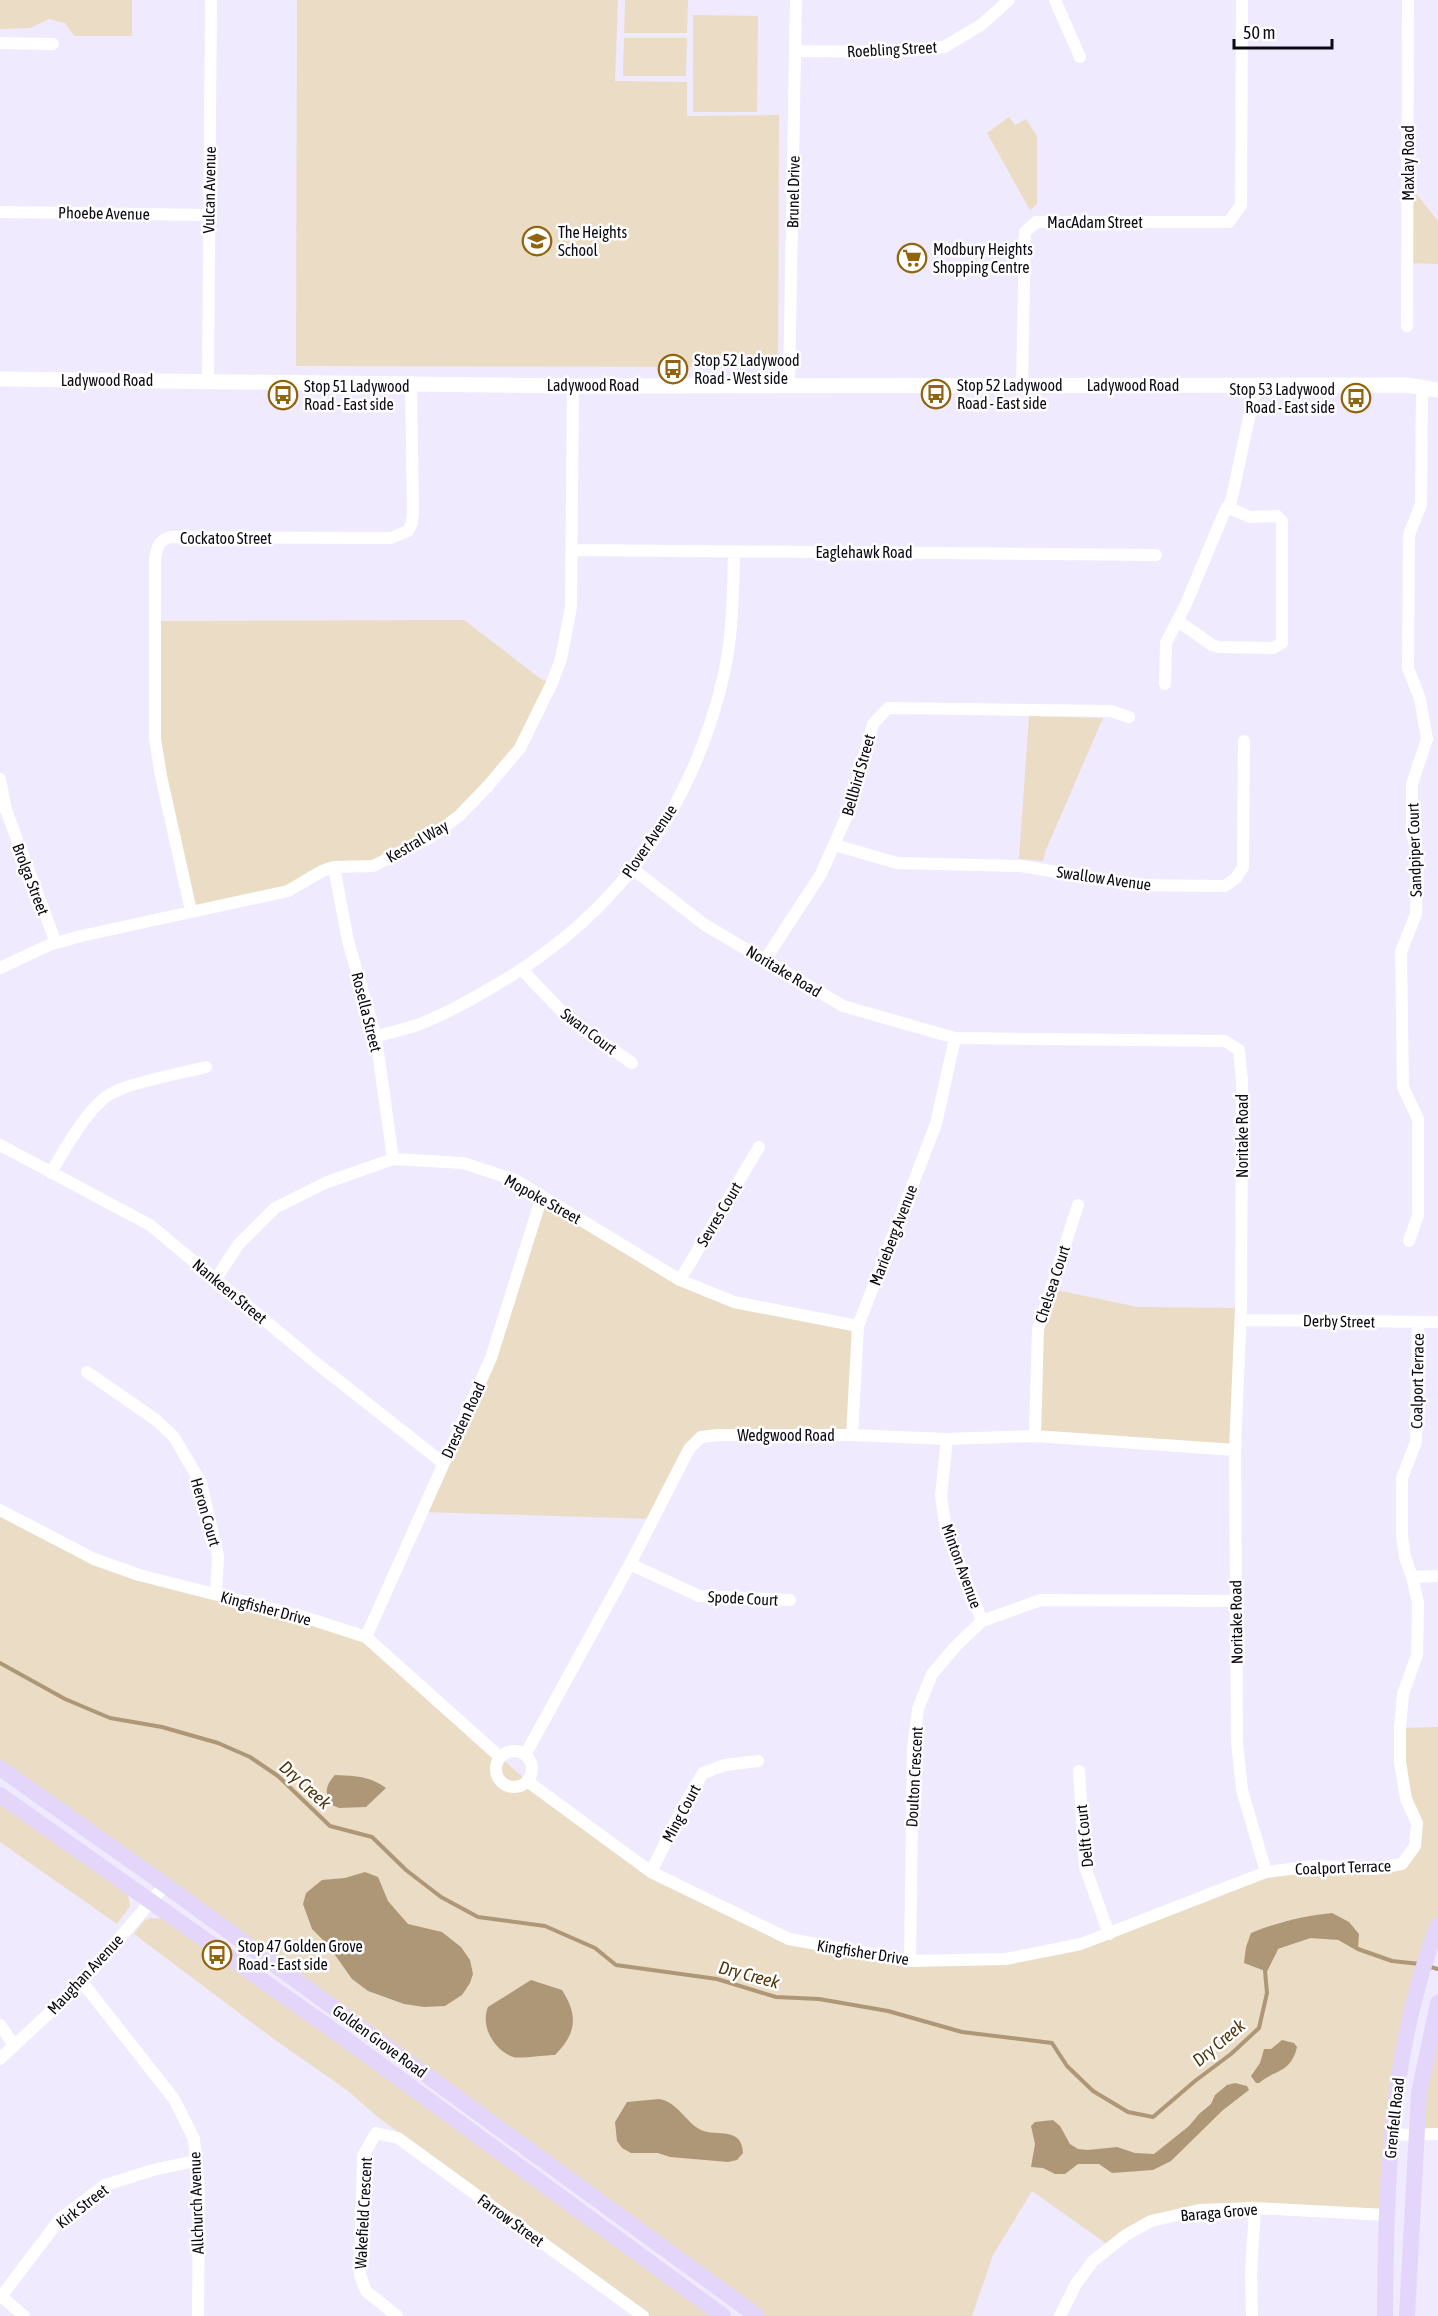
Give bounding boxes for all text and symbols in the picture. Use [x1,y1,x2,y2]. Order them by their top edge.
scale bar [1234,12,1332,50]
text: 50 m [1243,22,1275,43]
street label: Roebling Street [846,38,938,61]
street label: Maxlay Road [1399,125,1418,201]
street label: Vulcan Avenue [199,146,219,234]
street label: Brunel Drive [783,156,803,228]
street label: Phoebe Avenue [58,203,150,223]
street label: MacAdam Street [1047,213,1143,231]
place label: The Heights School [558,223,627,259]
school or university icon: The Heights School [521,225,553,257]
place label: Modbury Heights Shopping Centre [933,240,1033,277]
supermarket icon: Modbury Heights Shopping Centre [896,242,928,274]
place label: Stop 52 Ladywood Road - West side [694,351,800,387]
bus stop icon: Stop 52 Ladywood Road - West side [657,353,689,385]
street label: Ladywood Road [61,371,153,390]
street label: Ladywood Road [547,376,639,395]
place label: Stop 52 Ladywood Road - East side [957,376,1063,412]
street label: Ladywood Road [1087,376,1179,395]
place label: Stop 51 Ladywood Road - East side [304,377,410,413]
bus stop icon: Stop 52 Ladywood Road - East side [920,378,952,410]
bus stop icon: Stop 51 Ladywood Road - East side [267,379,299,411]
place label: Stop 53 Ladywood Road - East side [1229,380,1335,416]
bus stop icon: Stop 53 Ladywood Road - East side [1340,382,1372,414]
street label: Cockatoo Street [180,529,272,547]
street label: Eaglehawk Road [815,543,913,562]
street label: Bellbird Street [838,732,878,818]
street label: Plover Avenue [618,801,680,881]
street label: Sandpiper Court [1403,802,1426,897]
street label: Kestral Way [383,816,452,867]
street label: Brolga Street [8,841,53,918]
street label: Swallow Avenue [1056,862,1152,894]
street label: Noritake Road [743,942,825,1000]
street label: Rosella Street [348,970,386,1054]
street label: Swan Court [558,1004,621,1058]
street label: Noritake Road [1233,1094,1251,1178]
street label: Mopoke Street [501,1171,585,1228]
street label: Sevres Court [693,1178,745,1249]
street label: Marieberg Avenue [866,1182,921,1288]
street label: Chelsea Court [1031,1243,1073,1325]
street label: Nankeen Street [189,1255,271,1327]
street label: Derby Street [1303,1311,1376,1332]
street label: Coalport Terrace [1407,1333,1428,1429]
street label: Dresden Road [438,1379,488,1461]
street label: Wedgwood Road [737,1426,835,1445]
street label: Heron Court [188,1476,224,1549]
street label: Minton Avenue [938,1521,986,1611]
street label: Noritake Road [1226,1580,1246,1664]
street label: Kingfisher Drive [219,1587,313,1630]
street label: Spode Court [707,1587,779,1610]
street label: Doulton Crescent [902,1726,926,1828]
water label: Dry Creek [275,1756,336,1814]
street label: Ming Court [658,1781,705,1845]
street label: Delft Court [1072,1803,1096,1868]
street label: Coalport Terrace [1295,1856,1391,1879]
street label: Maughan Avenue [44,1930,127,2018]
street label: Kingfisher Drive [816,1936,910,1969]
place label: Stop 47 Golden Grove Road - East side [238,1937,363,1973]
bus stop icon: Stop 47 Golden Grove Road - East side [201,1939,233,1971]
water label: Dry Creek [716,1956,783,1993]
street label: Golden Grove Road [329,2001,431,2081]
water label: Dry Creek [1188,2014,1250,2071]
street label: Grenfell Road [1381,2077,1407,2159]
street label: Allchurch Avenue [185,2151,207,2255]
street label: Wakefield Crescent [351,2156,375,2269]
street label: Kirk Street [53,2180,112,2232]
street label: Farrow Street [474,2190,548,2250]
street label: Baraga Grove [1180,2200,1258,2225]

